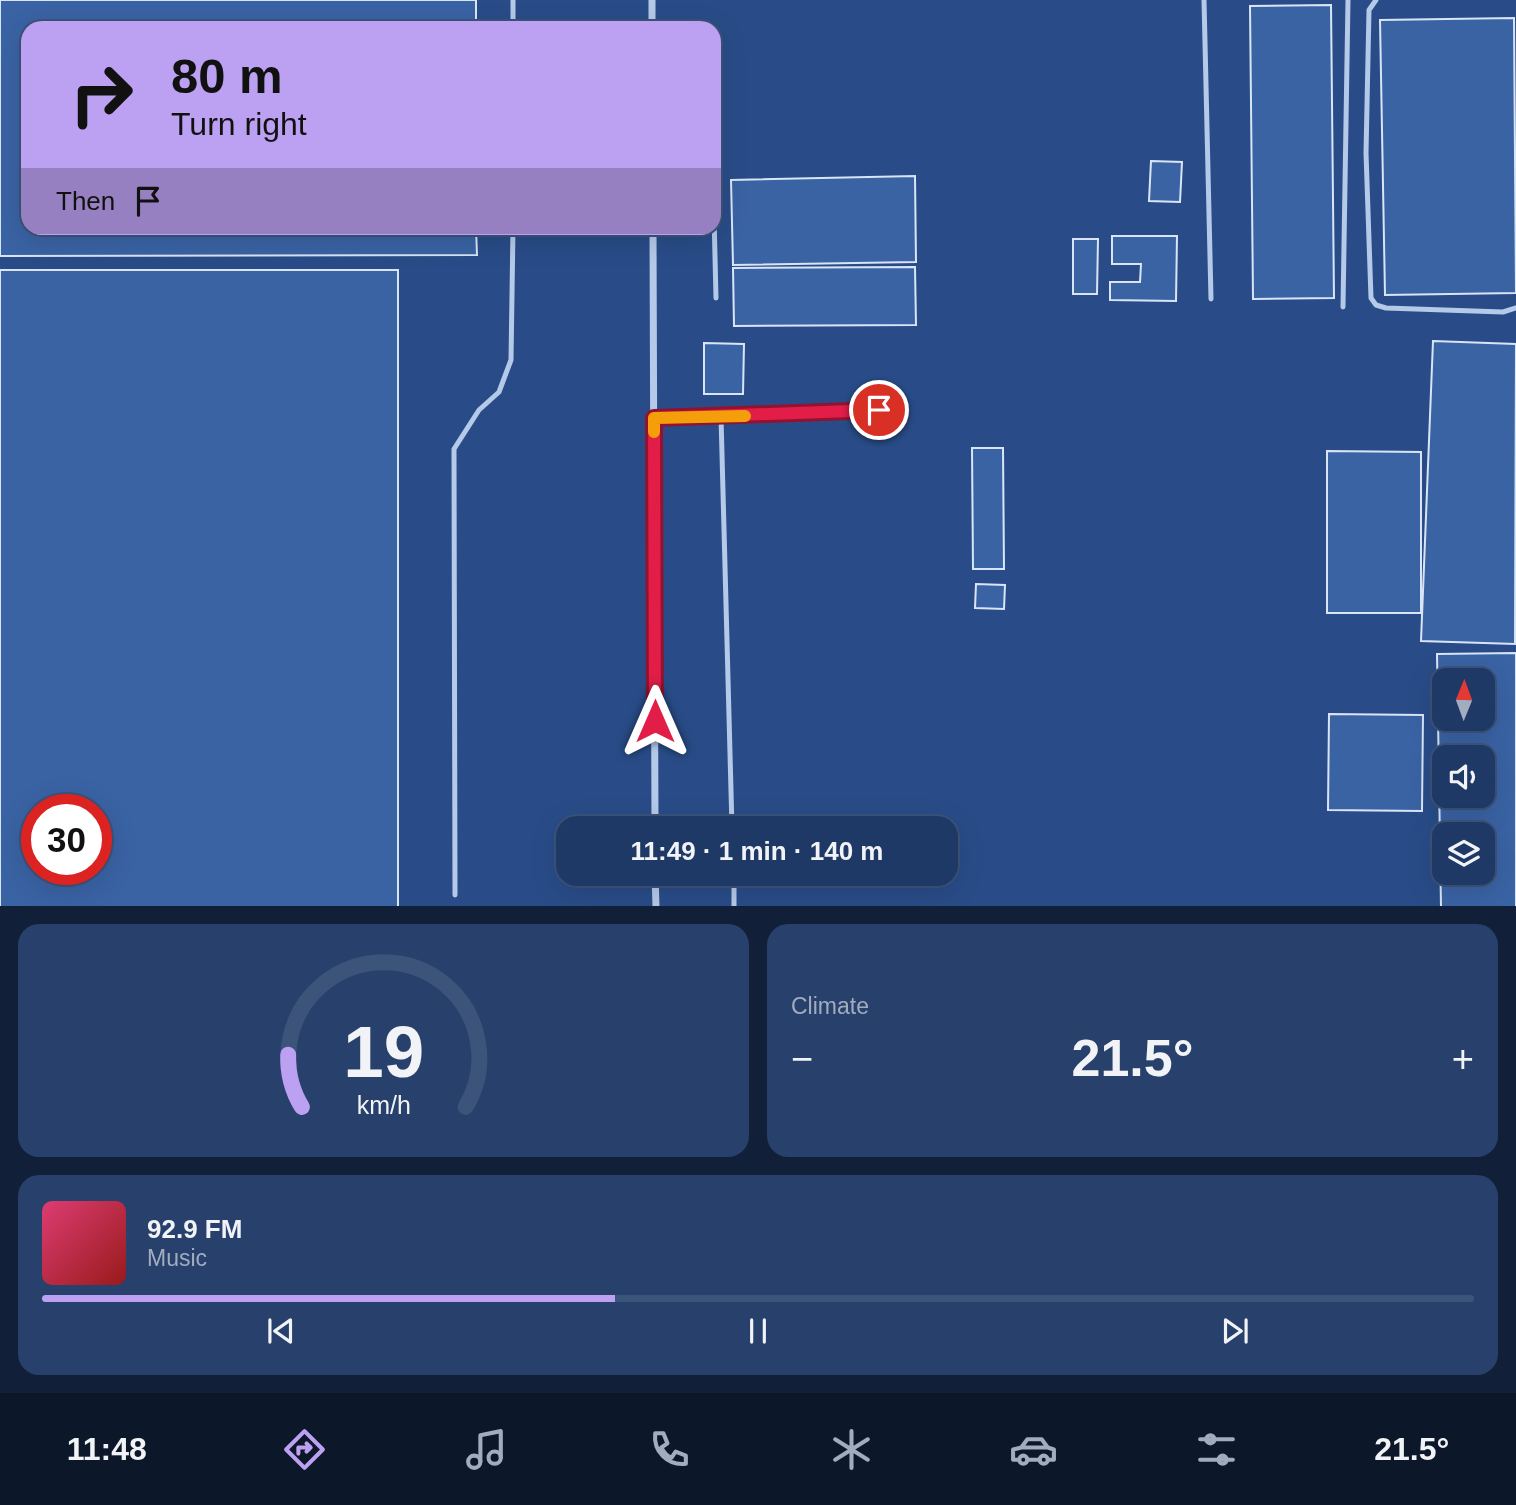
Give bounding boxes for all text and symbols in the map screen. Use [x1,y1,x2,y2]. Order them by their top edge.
icon: right [56,49,147,140]
text: 80 m [171,49,283,103]
text: Turn right [171,106,307,142]
icon: arrive [129,182,167,220]
text: Then [56,186,115,216]
pin [849,380,909,440]
icon: arrive [860,391,898,429]
north arrow [1432,668,1494,732]
map controls [1432,668,1495,885]
position arrow [618,684,692,758]
button: sound [1432,745,1495,808]
speed limit sign: 30 [21,794,112,885]
button: layers [1432,822,1495,885]
text: 11:49 · 1 min · 140 m [631,836,883,866]
text: Climate [791,993,869,1019]
text: 19 [343,1011,424,1092]
text: 21.5° [1071,1029,1194,1087]
text: − [791,1038,813,1080]
text: + [1452,1038,1474,1080]
text: km/h [356,1090,411,1118]
text: 92.9 FM [147,1214,242,1244]
text: Music [147,1245,207,1271]
icon: previous [262,1312,300,1350]
icon: pause [739,1312,777,1350]
icon: next [1216,1312,1254,1350]
icon: directions [280,1425,329,1474]
icon: music [462,1425,511,1474]
icon: phone [645,1425,694,1474]
icon: climate [827,1425,876,1474]
icon: car [1009,1425,1058,1474]
icon: filters [1192,1425,1241,1474]
text: 11:48 [67,1431,147,1467]
text: 21.5° [1374,1431,1449,1467]

